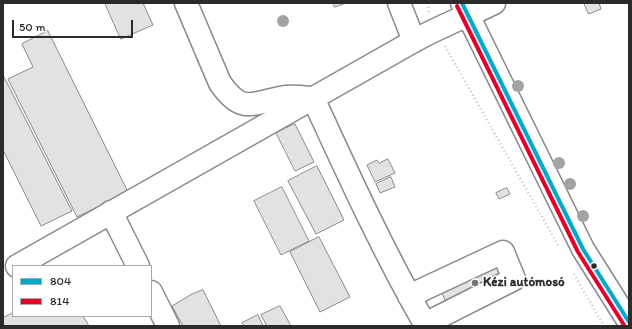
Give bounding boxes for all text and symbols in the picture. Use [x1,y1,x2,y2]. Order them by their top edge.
scale bar [14,12,135,38]
text: 50 m [19,20,45,34]
unlabelled marker [589,261,599,271]
legend [12,265,152,317]
text: 804 [50,274,71,288]
place label: Kézi autómosó [483,275,565,291]
marker: Kézi autómosó [470,278,480,288]
text: 814 [50,294,69,308]

